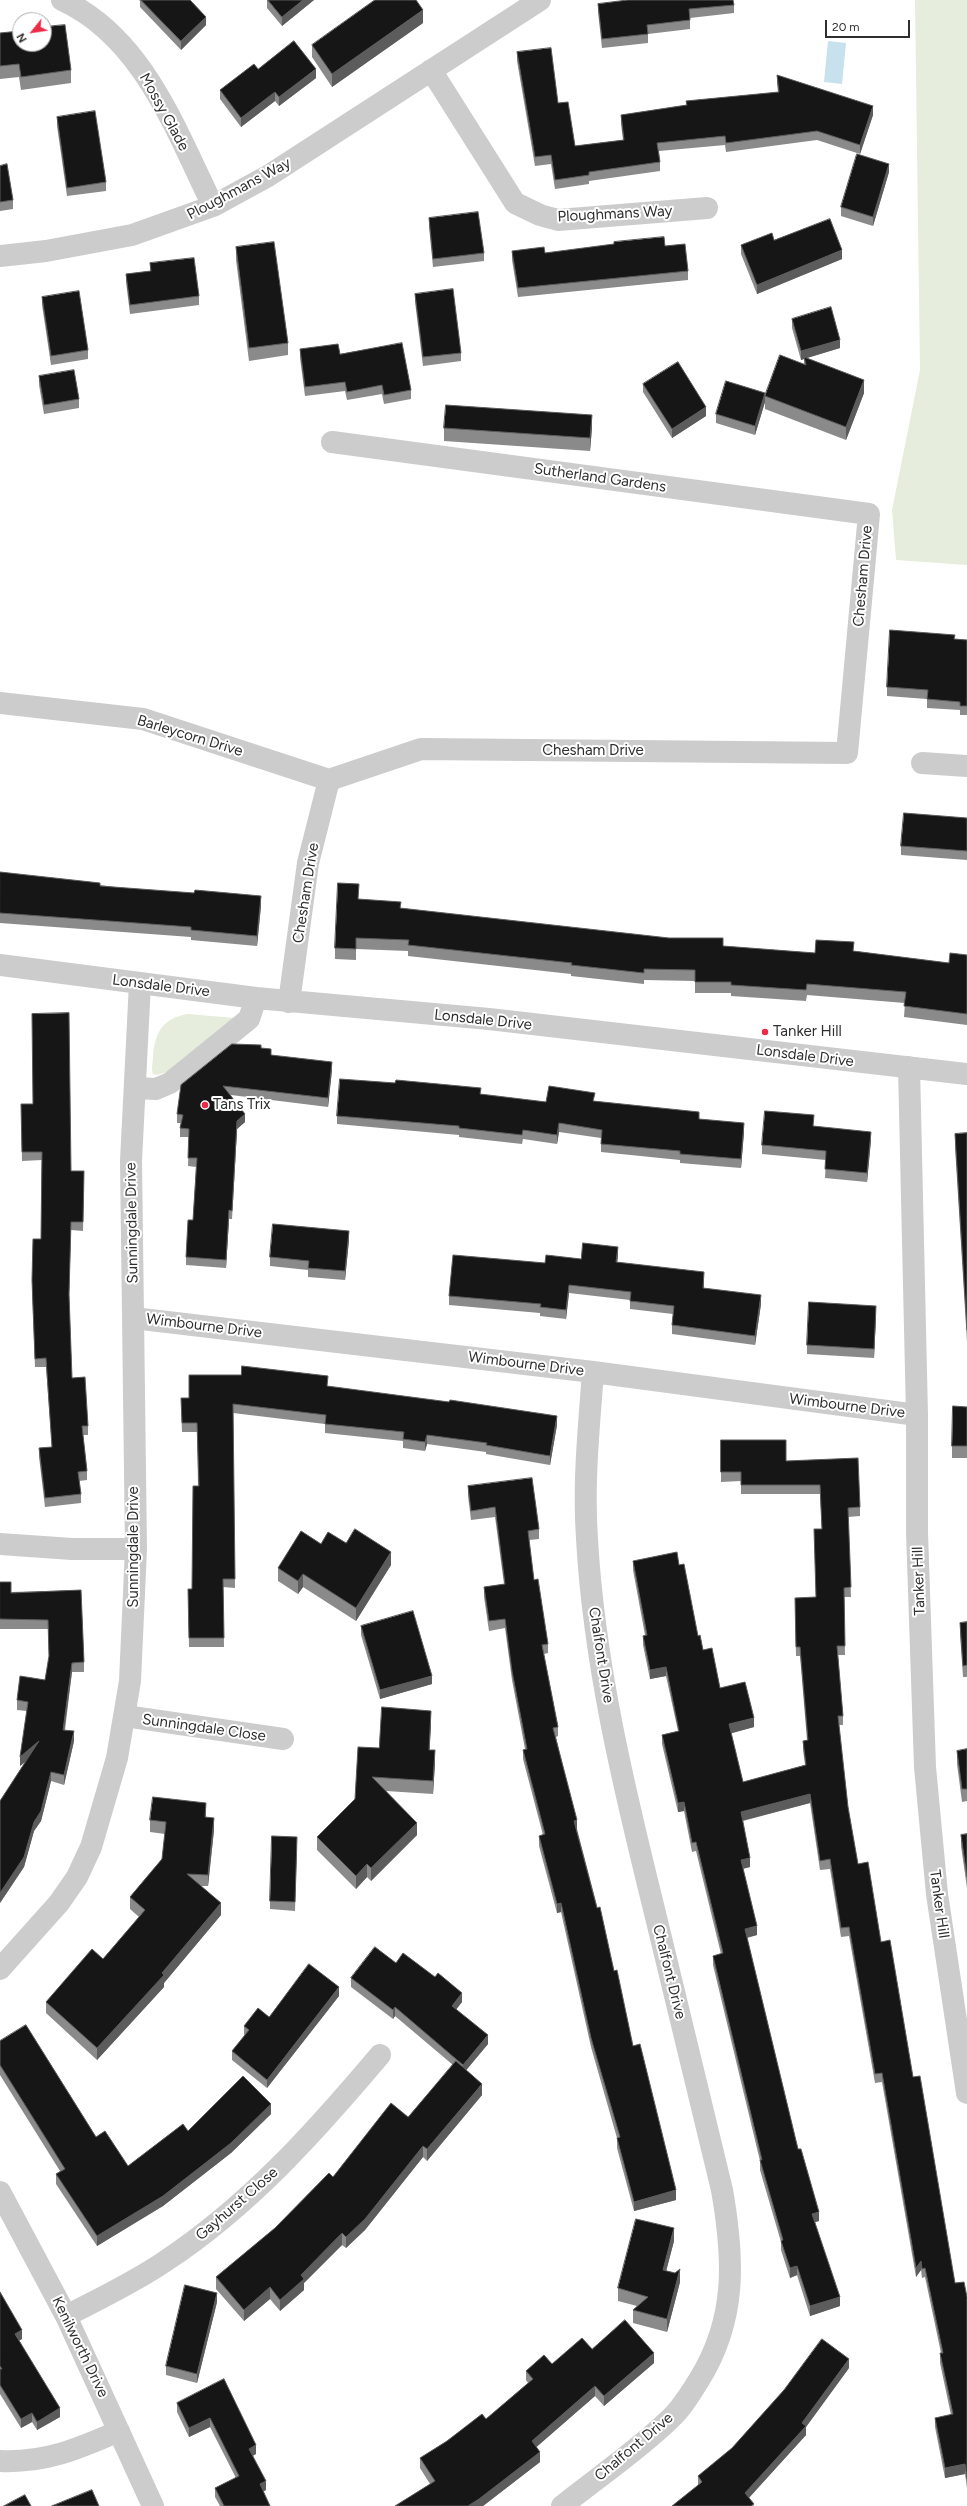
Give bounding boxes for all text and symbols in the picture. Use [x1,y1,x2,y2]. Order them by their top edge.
north arrow [12,12,52,52]
scale bar [827,12,912,38]
text: 20 m [832,20,860,34]
text: N [14,31,30,45]
street label: Mossy Glade [135,70,193,154]
street label: Ploughmans Way [184,154,294,224]
street label: Ploughmans Way [557,202,673,226]
street label: Sutherland Gardens [533,460,667,496]
street label: Chesham Drive [850,525,876,627]
street label: Barleycorn Drive [135,711,245,761]
street label: Chesham Drive [542,742,644,760]
street label: Chesham Drive [289,841,323,945]
street label: Lonsdale Drive [111,971,211,1001]
street label: Lonsdale Drive [433,1006,533,1034]
place label: Tanker Hill [773,1023,842,1041]
marker: Tanker Hill [760,1027,770,1037]
street label: Lonsdale Drive [755,1041,855,1071]
place label: Tans Trix [213,1096,270,1114]
marker: Tans Trix [200,1100,210,1110]
street label: Sunningdale Drive [122,1162,142,1284]
street label: Wimbourne Drive [145,1310,263,1342]
street label: Wimbourne Drive [467,1348,585,1380]
street label: Wimbourne Drive [788,1390,906,1422]
street label: Sunningdale Drive [125,1486,143,1608]
street label: Tanker Hill [909,1546,929,1616]
street label: Chalfont Drive [585,1606,617,1704]
street label: Sunningdale Close [141,1710,267,1746]
street label: Tanker Hill [925,1869,953,1939]
street label: Chalfont Drive [649,1923,689,2021]
street label: Gayhurst Close [192,2163,282,2245]
street label: Kenilworth Drive [48,2294,112,2400]
street label: Chalfont Drive [591,2409,677,2485]

